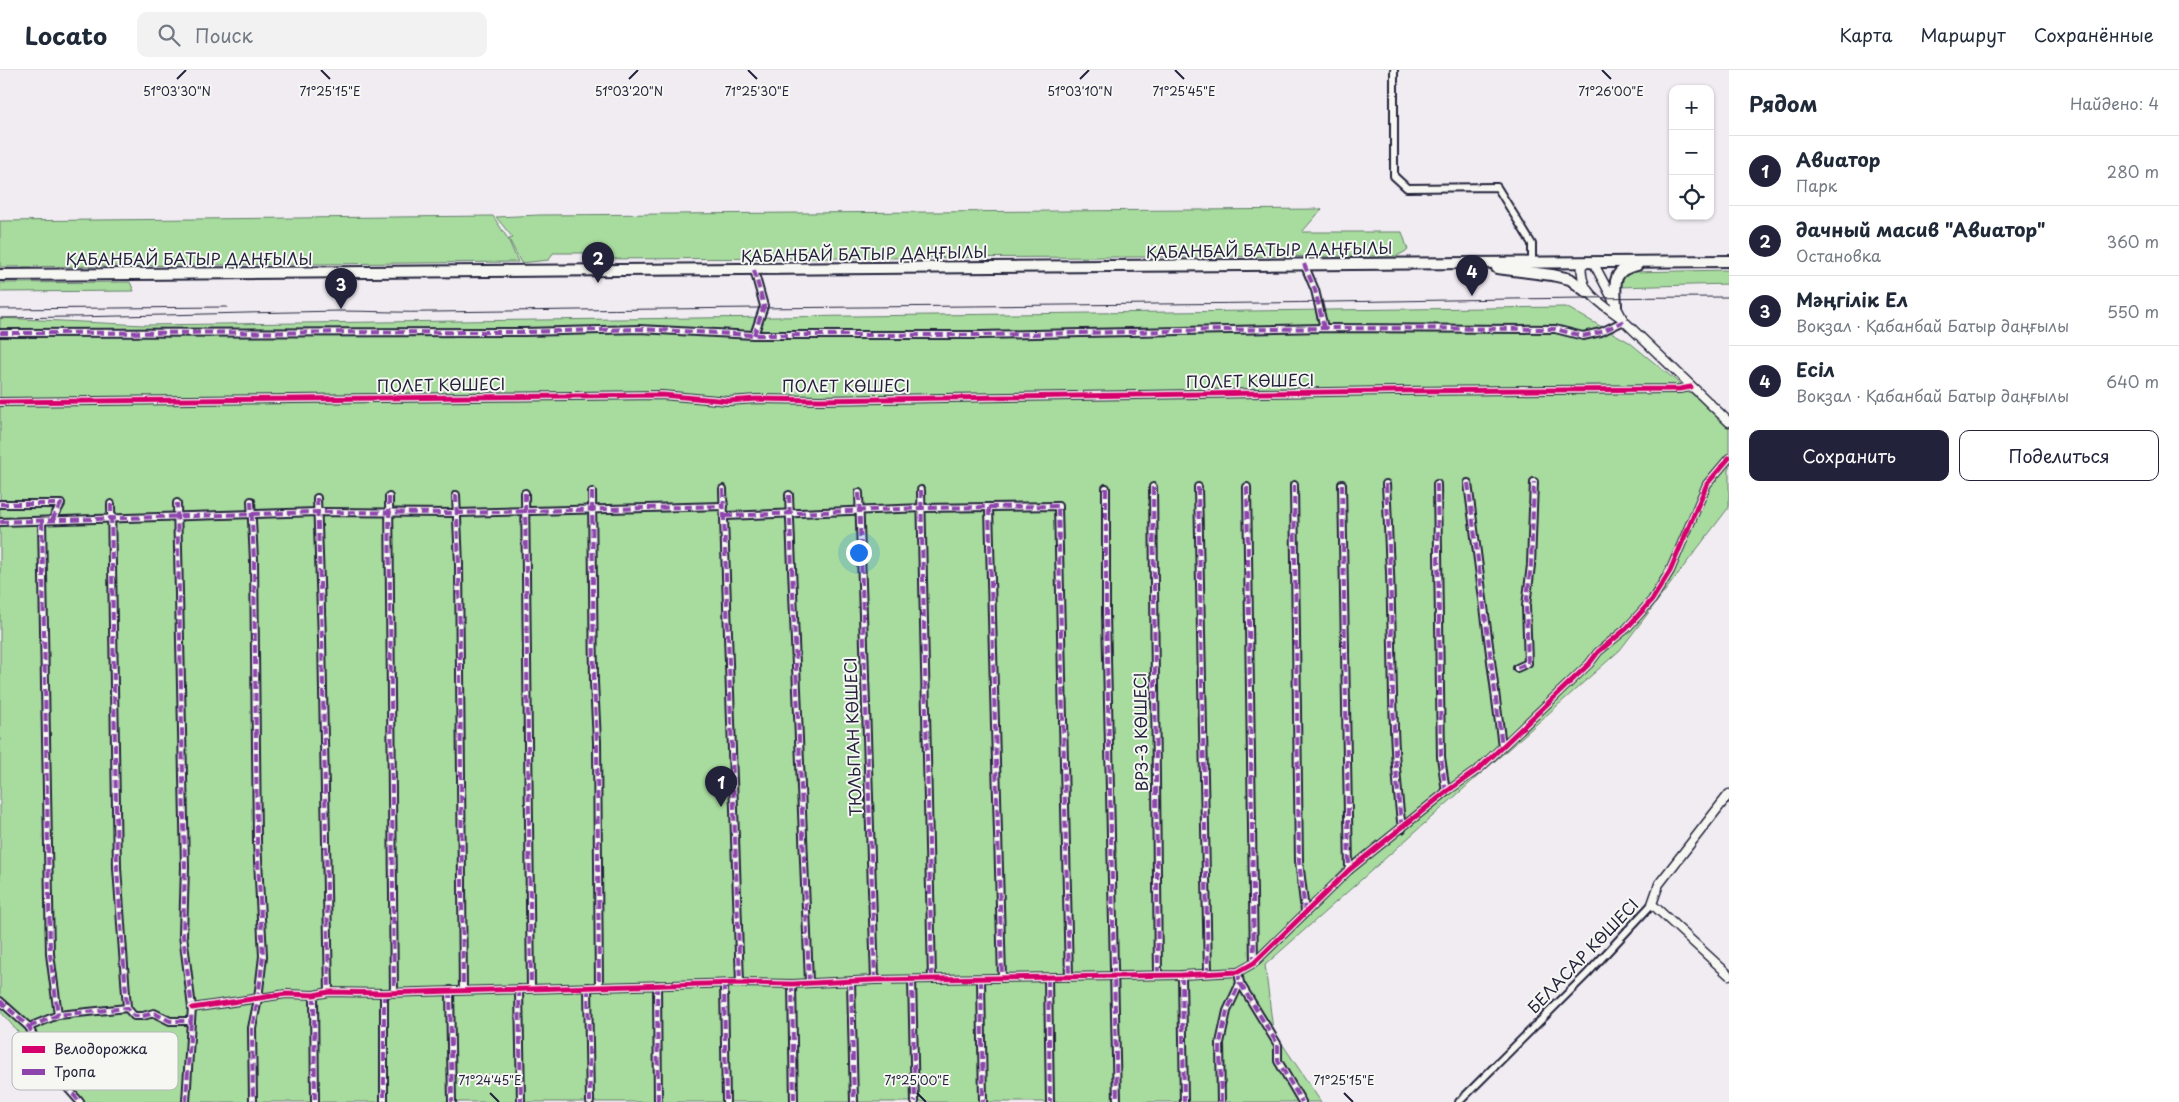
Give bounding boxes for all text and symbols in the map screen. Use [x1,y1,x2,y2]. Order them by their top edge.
search box [137,12,487,57]
text: Locato [25,17,107,53]
icon: search [155,21,183,49]
text: Поиск [195,21,253,49]
text: Карта [1840,21,1892,48]
text: Маршрут [1920,21,2006,48]
text: Сохранённые [2034,21,2154,48]
text: 51°03'30"N [143,82,211,100]
text: 71°25'15"E [300,82,360,100]
text: 51°03'20"N [595,82,663,100]
text: 71°25'30"E [725,82,789,100]
text: 51°03'10"N [1047,82,1113,100]
text: 71°25'45"E [1153,82,1215,100]
text: 71°26'00"E [1578,82,1644,100]
map controls [1669,85,1714,220]
button: + [1669,85,1714,130]
text: Рядом [1749,87,1817,119]
text: Найдено: 4 [2070,91,2159,115]
button: − [1669,130,1714,175]
text: Авиатор [1796,145,1880,173]
text: 1 [1761,159,1769,183]
text: 280 m [2107,159,2159,183]
text: Парк [1796,173,1837,197]
button: locate [1669,175,1714,220]
text: дачный масив "Авиатор" [1796,215,2045,243]
text: 2 [1759,229,1771,253]
text: 360 m [2107,229,2159,253]
street label: ҚАБАНБАЙ БАТЫР ДАҢҒЫЛЫ [1145,235,1393,263]
street label: ҚАБАНБАЙ БАТЫР ДАҢҒЫЛЫ [740,239,988,267]
pin: 2 [582,242,614,283]
text: Остановка [1796,243,1881,267]
street label: ҚАБАНБАЙ БАТЫР ДАҢҒЫЛЫ [66,246,312,270]
pin: 4 [1456,255,1488,296]
pin: 3 [325,268,357,309]
text: Мәңгілік Ел [1796,285,1908,313]
text: 3 [1760,299,1770,323]
text: 550 m [2107,299,2159,323]
text: Вокзал · Қабанбай Батыр даңғылы [1796,313,2069,337]
text: Есіл [1796,355,1835,383]
street label: ПОЛЕТ КӨШЕСІ [1186,367,1314,393]
text: 4 [1760,369,1770,393]
text: 640 m [2106,369,2159,393]
street label: ПОЛЕТ КӨШЕСІ [377,371,505,397]
street label: ПОЛЕТ КӨШЕСІ [782,373,910,397]
text: Вокзал · Қабанбай Батыр даңғылы [1796,383,2069,407]
button: Сохранить [1749,430,1949,481]
button: Поделиться [1959,430,2159,481]
your location [846,540,872,566]
street label: ТЮЛЬПАН КӨШЕСІ [837,657,867,817]
street label: ВРЗ-3 КӨШЕСІ [1127,672,1153,792]
pin: 1 [705,766,737,807]
street label: БЕЛАСАР КӨШЕСІ [1521,893,1643,1018]
legend [12,1032,178,1090]
text: Велодорожка [54,1038,148,1059]
text: Тропа [54,1061,96,1082]
text: 71°24'45"E [459,1071,521,1089]
text: 71°25'00"E [884,1071,950,1089]
text: 71°25'15"E [1314,1071,1374,1089]

